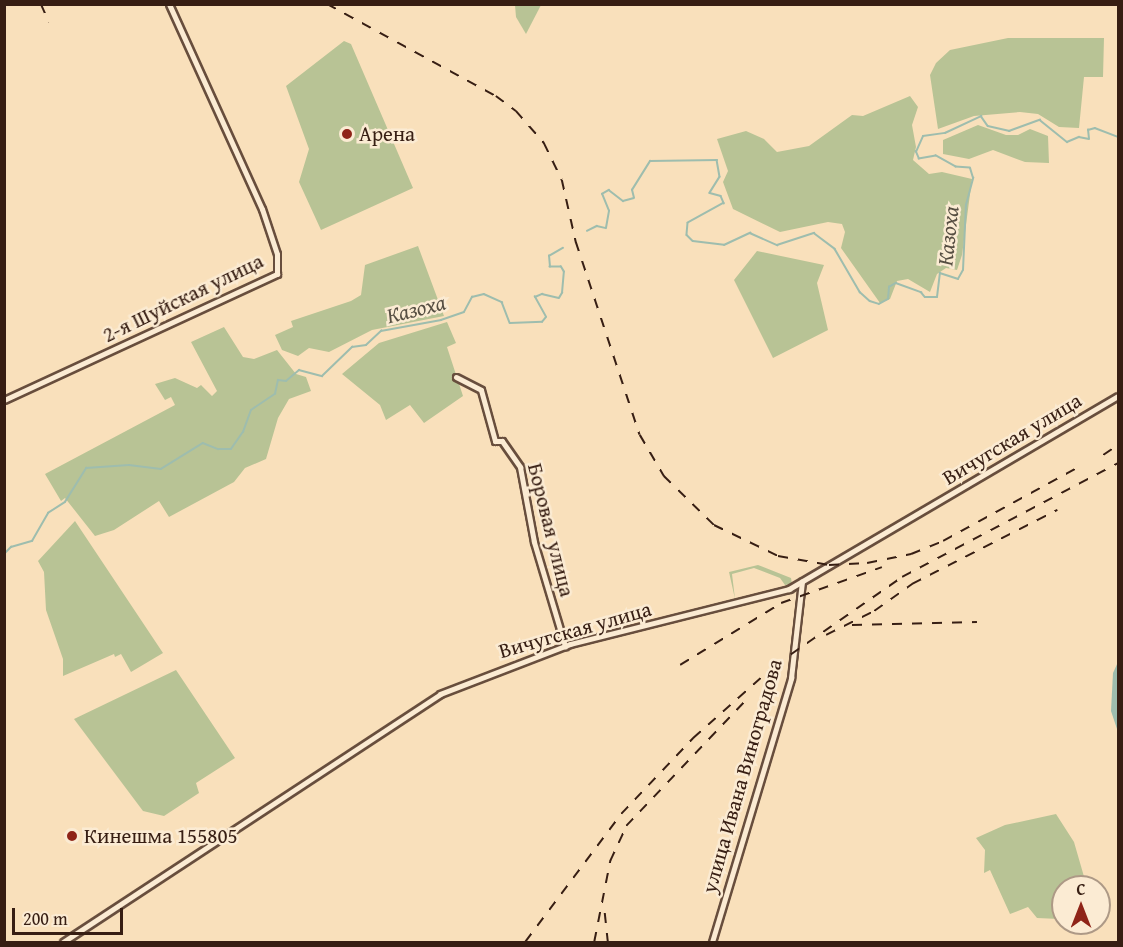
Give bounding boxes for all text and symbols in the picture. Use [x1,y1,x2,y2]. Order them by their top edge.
place label: Арена [359,121,415,147]
marker: Арена [340,127,354,141]
water label: Казоха [932,205,964,267]
street label: 2-я Шуйская улица [99,248,267,348]
water label: Казоха [384,289,448,329]
street label: Вичугская улица [938,388,1086,490]
street label: Боровая улица [522,461,580,599]
street label: Вичугская улица [496,596,654,664]
street label: улица Ивана Виноградова [696,656,788,896]
place label: Кинешма 155805 [84,823,238,849]
marker: Кинешма 155805 [65,829,79,843]
north arrow [1051,875,1111,935]
text: С [1076,877,1086,901]
scale bar [15,896,126,934]
text: 200 m [23,905,68,932]

